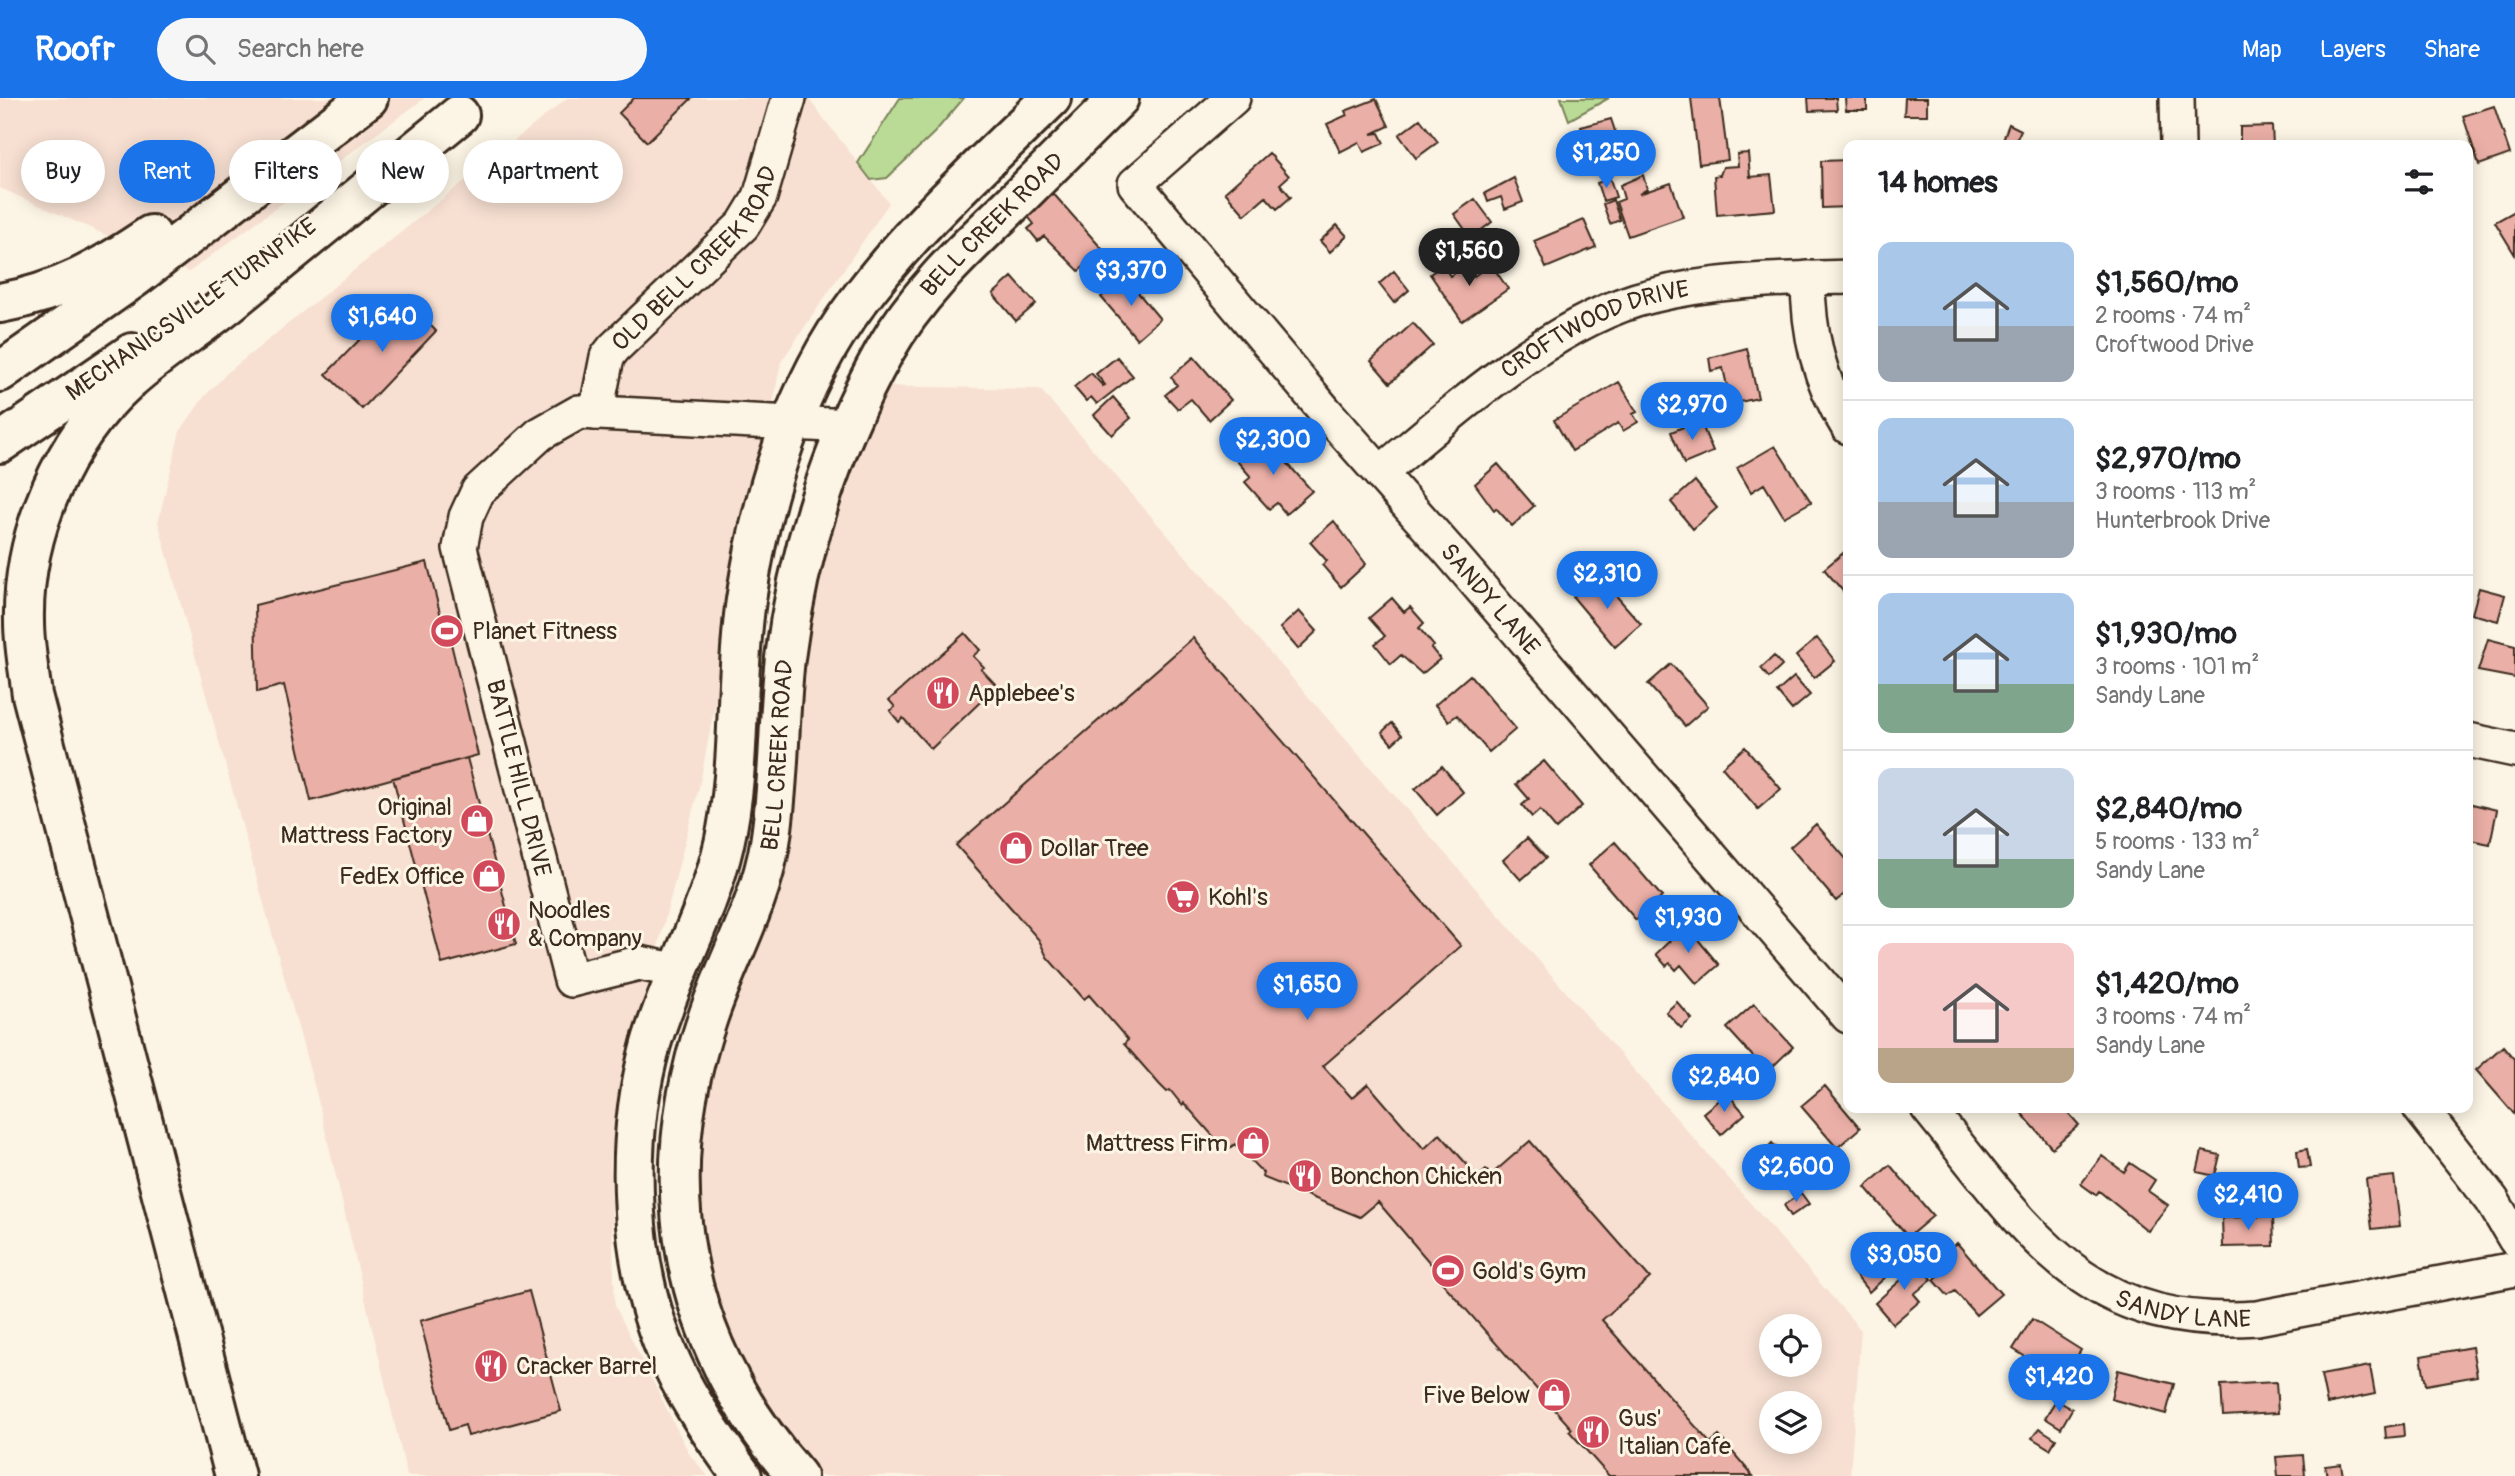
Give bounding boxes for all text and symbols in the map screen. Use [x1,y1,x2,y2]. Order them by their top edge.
search box [157,18,647,81]
text: Roofr [35,29,115,70]
icon: search [181,30,219,68]
text: Search here [237,33,364,65]
text: Map [2242,35,2282,64]
text: Layers [2320,35,2386,64]
text: Share [2424,35,2480,64]
pin: $1,250 [1549,130,1663,190]
text: $1,250 [1572,138,1640,167]
chip: Buy [21,140,105,203]
chip: Rent [119,140,215,203]
chip: Filters [229,140,342,203]
chip: New [356,140,449,203]
chip: Apartment [463,140,623,203]
street label: BELL CREEK ROAD [915,147,1070,303]
street label: OLD BELL CREEK ROAD [606,162,783,357]
icon: filters [2400,163,2438,201]
text: 14 homes [1878,164,1998,201]
street label: MECHANICSVILLE TURNPIKE [60,212,322,407]
pin: $1,560 [1412,228,1526,288]
text: $1,560 [1435,236,1503,265]
pin: $3,370 [1074,248,1188,308]
text: $3,370 [1095,256,1167,285]
text: $1,560/mo [2095,264,2238,301]
icon: home [1934,270,2018,354]
street label: CROFTWOOD DRIVE [1495,274,1691,385]
pin: $1,640 [325,294,439,354]
text: 2 rooms · 74 m² [2095,301,2251,330]
text: $1,640 [347,302,417,331]
text: Croftwood Drive [2095,330,2254,359]
pin: $2,970 [1635,382,1749,442]
text: $2,970 [1657,390,1727,419]
pin: $2,300 [1216,418,1330,477]
text: $2,300 [1235,425,1311,454]
text: $2,970/mo [2095,440,2241,477]
icon: home [1934,446,2018,530]
text: 3 rooms · 113 m² [2095,477,2256,506]
text: Hunterbrook Drive [2095,506,2270,535]
street label: SANDY LANE [1434,538,1546,661]
pin: $2,310 [1550,552,1664,611]
text: $2,310 [1573,559,1641,588]
sports icon: Planet Fitness [428,612,466,650]
text: $1,930/mo [2095,615,2237,652]
place label: Planet Fitness [472,617,617,646]
icon: home [1934,621,2018,705]
text: 3 rooms · 101 m² [2095,652,2259,681]
street label: BELL CREEK ROAD [755,658,800,853]
restaurant icon: Applebee's [924,674,962,712]
street label: BATTLE HILL DRIVE [480,677,557,880]
place label: Applebee's [968,679,1075,708]
text: Sandy Lane [2095,681,2205,710]
text: $2,840/mo [2095,790,2242,827]
place label: Original Mattress Factory [281,793,452,850]
icon: home [1934,796,2018,880]
shop icon: Original Mattress Factory [458,802,496,840]
text: 5 rooms · 133 m² [2095,827,2260,856]
shop icon: Dollar Tree [997,829,1035,867]
place label: Dollar Tree [1040,834,1149,863]
text: Sandy Lane [2095,856,2205,885]
shop icon: FedEx Office [470,857,508,895]
place label: FedEx Office [339,862,464,891]
supermarket icon: Kohl's [1164,878,1202,916]
place label: Kohl's [1208,883,1268,912]
place label: Noodles & Company [528,896,642,953]
pin: $1,930 [1631,896,1745,955]
text: $1,930 [1654,903,1722,932]
restaurant icon: Noodles & Company [485,905,523,943]
pin: $1,650 [1250,962,1364,1022]
text: $1,420/mo [2095,965,2239,1002]
text: $1,650 [1273,970,1341,999]
icon: home [1934,971,2018,1055]
text: 3 rooms · 74 m² [2095,1002,2251,1031]
text: Sandy Lane [2095,1031,2205,1060]
pin: $2,840 [1667,1054,1781,1114]
text: $2,840 [1688,1062,1760,1091]
shop icon: Mattress Firm [1234,1124,1272,1162]
place label: Mattress Firm [1086,1129,1228,1158]
pin: $2,600 [1739,1144,1853,1204]
text: $2,600 [1758,1152,1834,1181]
restaurant icon: Bonchon Chicken [1286,1157,1324,1195]
place label: Bonchon Chicken [1330,1162,1502,1191]
pin: $2,410 [2191,1172,2305,1232]
text: $2,410 [2213,1180,2283,1209]
pin: $3,050 [1847,1232,1961,1292]
text: $3,050 [1866,1240,1942,1269]
sports icon: Gold's Gym [1429,1252,1467,1290]
place label: Gold's Gym [1472,1257,1586,1286]
street label: SANDY LANE [2111,1284,2252,1334]
map controls [1759,1314,1822,1454]
button: locate [1759,1314,1822,1377]
restaurant icon: Cracker Barrel [472,1347,510,1385]
place label: Cracker Barrel [516,1352,657,1381]
pin: $1,420 [2002,1354,2116,1414]
text: $1,420 [2024,1362,2094,1391]
shop icon: Five Below [1535,1376,1573,1414]
place label: Five Below [1423,1381,1530,1410]
button: layers [1759,1391,1822,1454]
place label: Gus' Italian Cafe [1618,1404,1731,1461]
restaurant icon: Gus' Italian Cafe [1574,1413,1612,1451]

